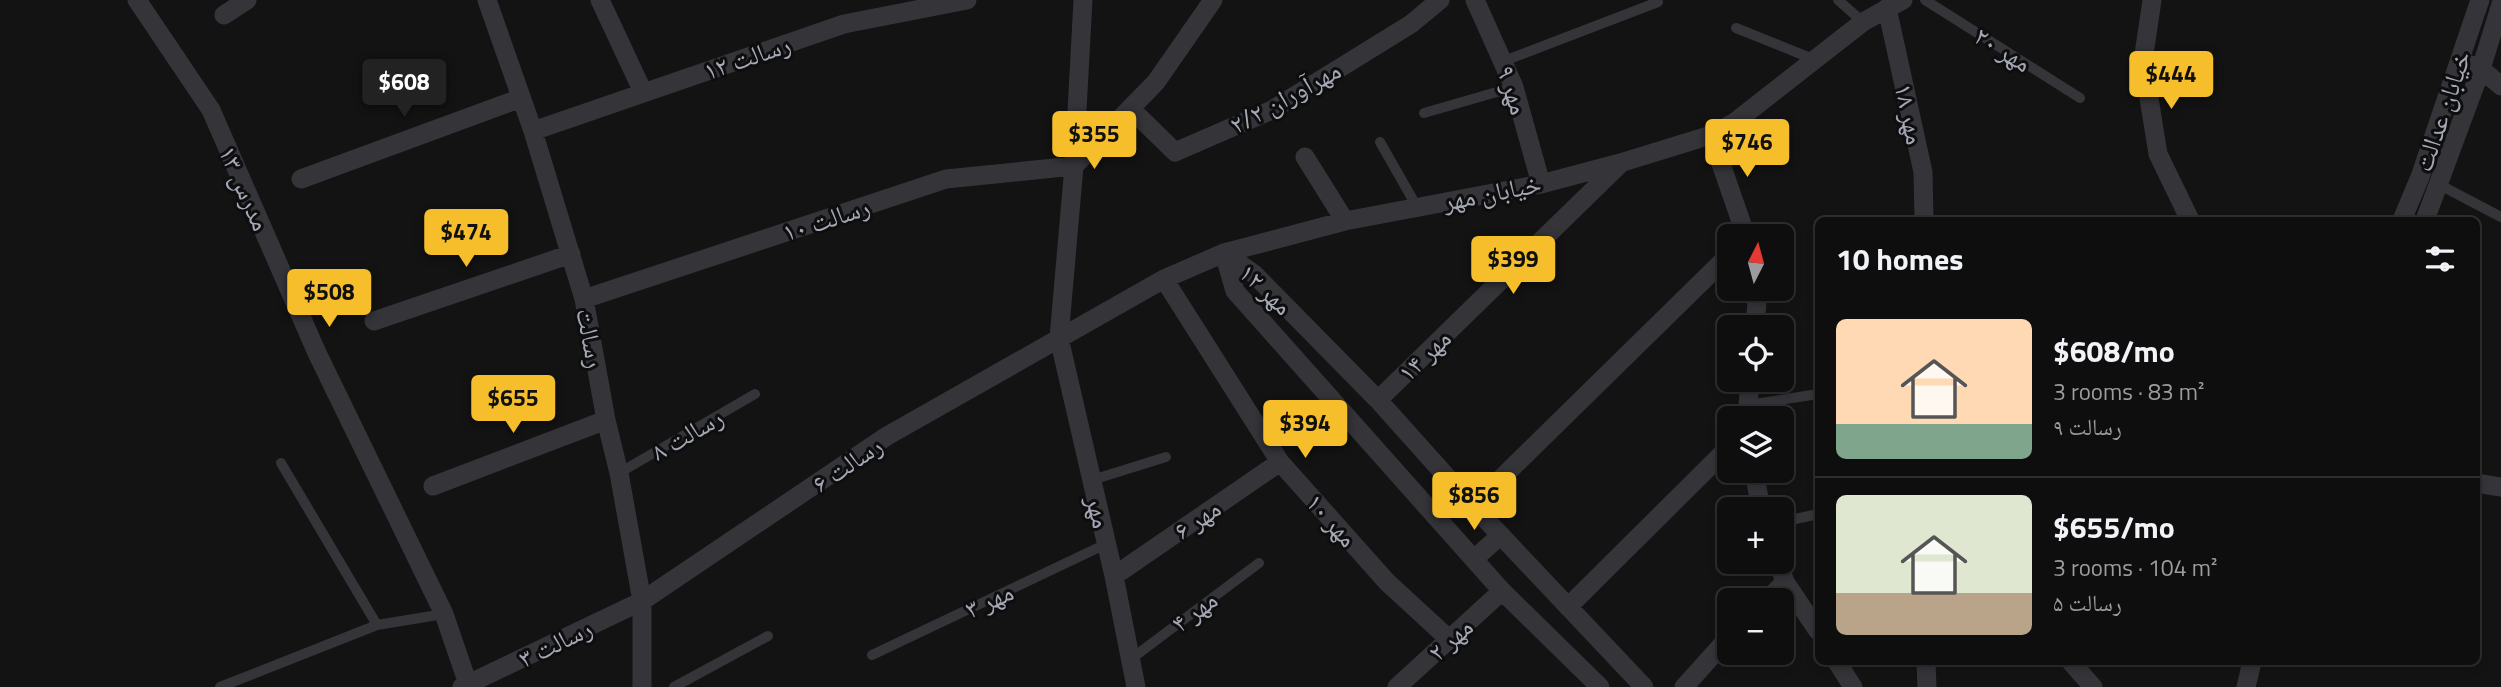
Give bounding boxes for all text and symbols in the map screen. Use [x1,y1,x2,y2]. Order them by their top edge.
street label: مهر ۲۰ [1967,16,2039,82]
street label: رسالت ۱۲ [698,24,796,90]
street label: خیابان عدالت [2403,45,2481,177]
street label: مهرآوران ۲/۲ [1222,50,1348,144]
pin: $444 [2130,52,2212,111]
text: $444 [2145,56,2197,91]
pin: $608 [363,60,445,119]
street label: مهر ۹ [1487,60,1539,120]
text: $608 [378,64,430,99]
street label: مهر ۱۸ [1885,80,1935,148]
pin: $355 [1053,111,1135,171]
text: $355 [1068,116,1120,151]
pin: $746 [1706,120,1788,179]
text: $746 [1721,124,1773,159]
street label: مدرس ۱۳ [209,139,281,237]
street label: خیابان مهر [1438,163,1545,221]
street label: رسالت ۱۰ [777,187,875,251]
pin: $474 [425,210,507,269]
text: $474 [440,214,492,249]
north arrow [1717,224,1794,301]
map controls [1717,224,1794,665]
pin: $399 [1472,236,1554,296]
text: 10 homes [1836,236,1963,282]
icon: filters [2421,240,2459,278]
text: $399 [1487,241,1539,276]
street label: مهر ۱۲ [1230,254,1302,324]
pin: $508 [288,270,370,329]
text: $508 [303,274,355,309]
street label: رسالت [566,305,616,371]
button: locate [1717,315,1794,392]
street label: مهر ۱۴ [1388,320,1460,390]
text: $608/mo [2053,328,2175,374]
icon: home [1892,347,1976,431]
text: 3 rooms · 83 m² [2053,374,2204,409]
pin: $655 [472,376,554,435]
text: $655 [487,380,539,415]
street label: رسالت ۸ [644,398,730,470]
pin: $394 [1264,400,1346,460]
text: $394 [1279,405,1331,440]
button: layers [1717,406,1794,483]
text: رسالت ۹ [2053,409,2122,444]
street label: رسالت ۶ [804,426,890,502]
pin: $856 [1433,472,1515,532]
text: $856 [1448,477,1500,512]
street label: مهر ۱۰ [1297,484,1367,556]
street label: مهر ۶ [1165,489,1229,549]
street label: مهر [1076,491,1122,532]
button: + [1717,497,1794,574]
text: $655/mo [2053,504,2175,550]
icon: home [1892,523,1976,607]
text: 3 rooms · 104 m² [2053,550,2217,585]
street label: مهر ۳ [958,572,1020,628]
street label: مهر ۴ [1162,580,1226,642]
text: رسالت ۵ [2053,585,2122,620]
button: − [1717,588,1794,665]
street label: رسالت ۳ [511,608,599,678]
street label: مهر ۲ [1418,608,1482,670]

